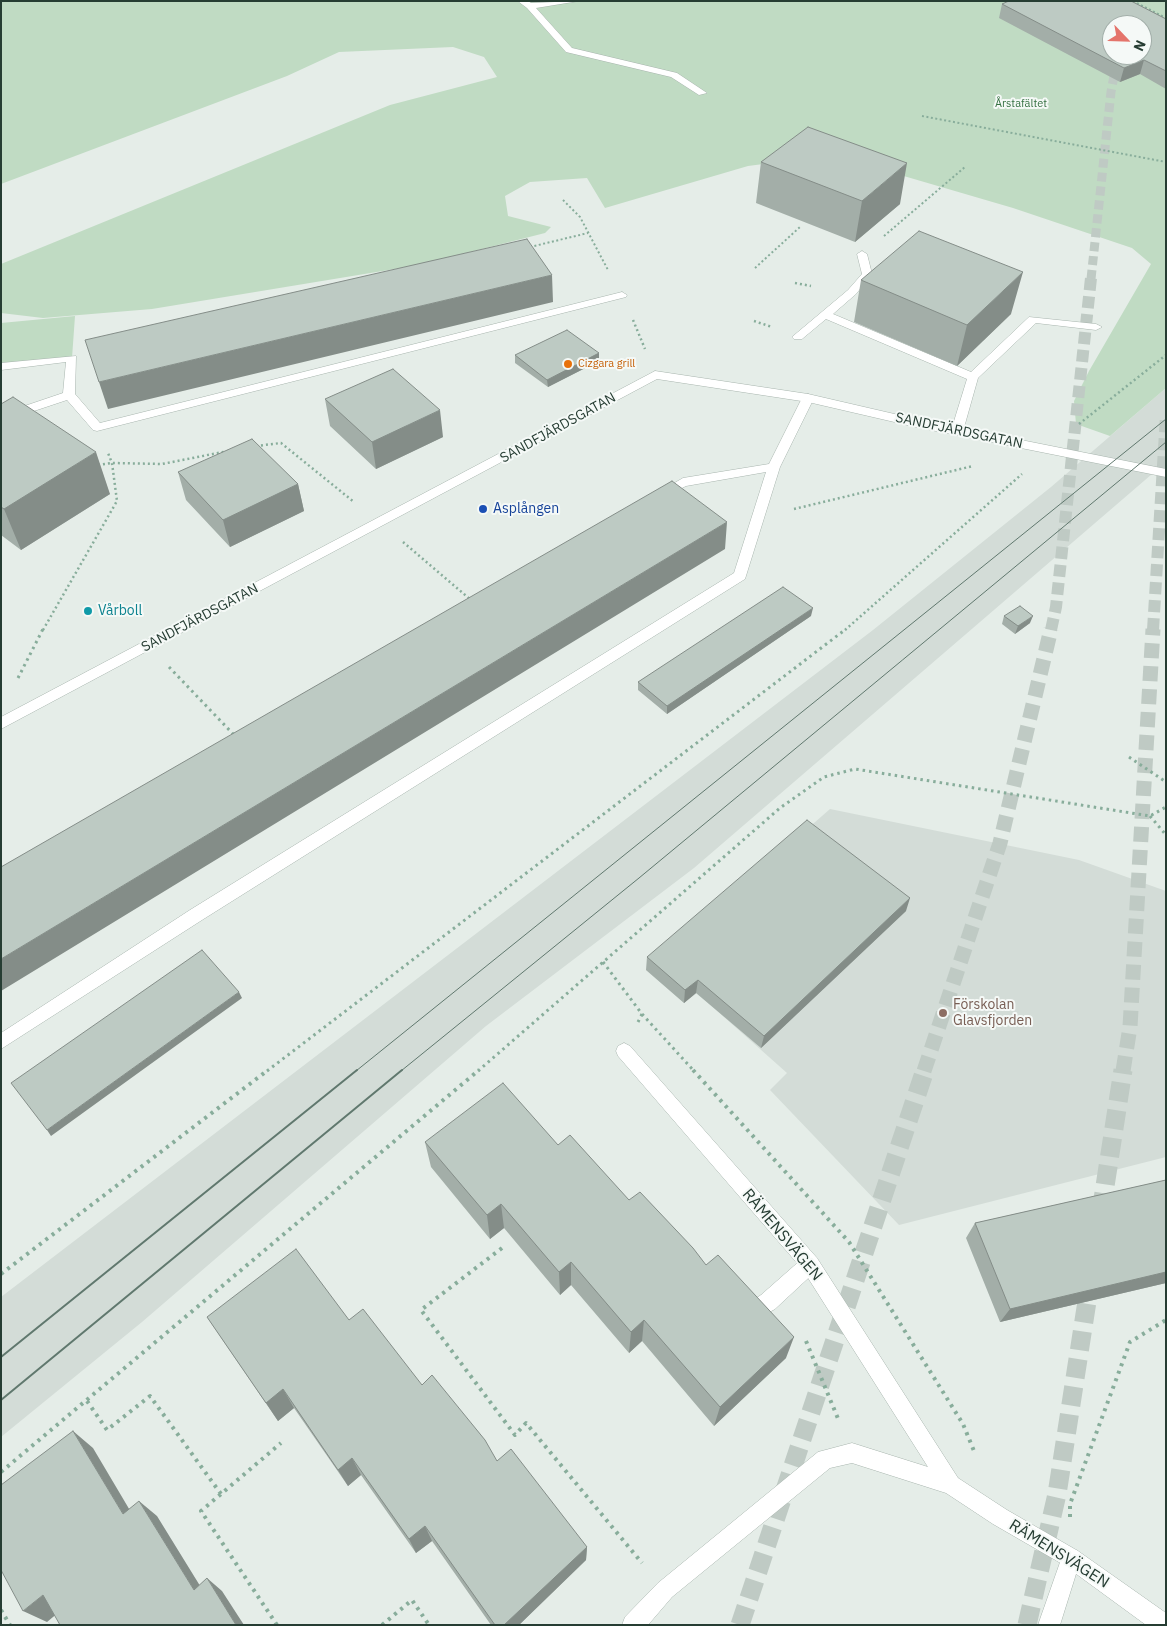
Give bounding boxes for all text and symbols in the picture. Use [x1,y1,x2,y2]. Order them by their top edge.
north arrow [1102,15,1152,65]
text: N [1130,37,1150,54]
park label: Årstafältet [995,97,1047,111]
place label: Cizgara grill [578,357,635,371]
marker: Cizgara grill [562,358,574,370]
street label: SANDFJÄRDSGATAN [497,389,619,467]
street label: SANDFJÄRDSGATAN [894,409,1024,453]
place label: Asplången [493,501,559,517]
marker: Asplången [477,503,489,515]
street label: SANDFJÄRDSGATAN [139,580,261,656]
place label: Vårboll [98,603,142,619]
marker: Vårboll [82,605,94,617]
place label: Förskolan Glavsfjorden [953,997,1032,1030]
marker: Förskolan Glavsfjorden [937,1007,949,1019]
street label: RÄMENSVÄGEN [738,1185,826,1285]
street label: RÄMENSVÄGEN [1005,1516,1113,1592]

